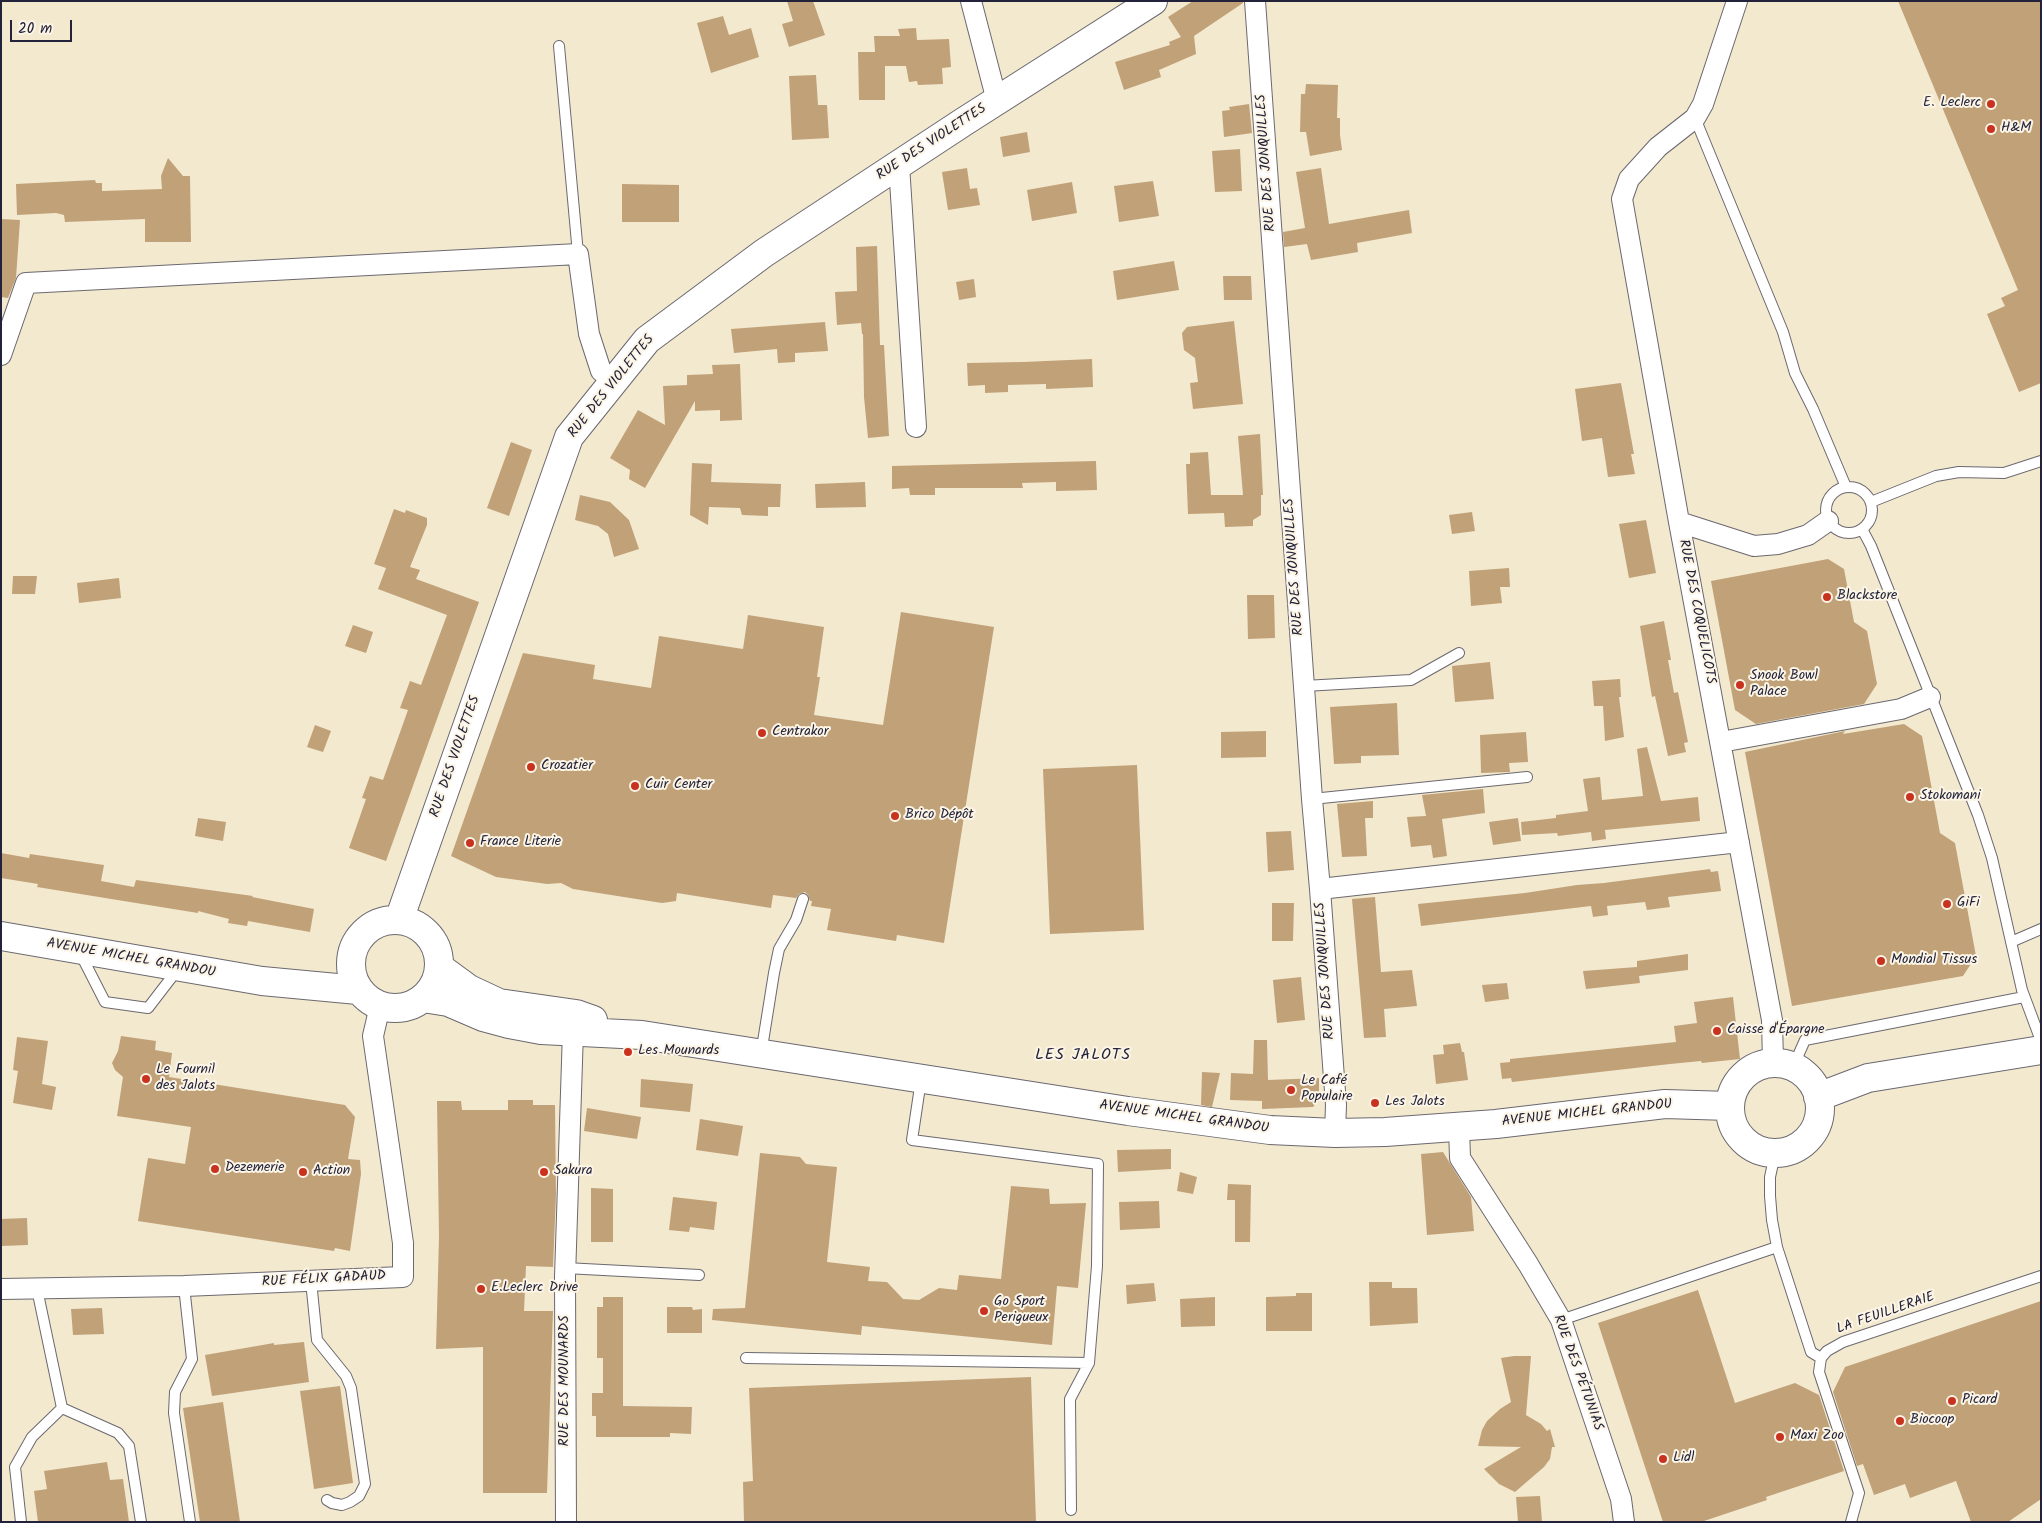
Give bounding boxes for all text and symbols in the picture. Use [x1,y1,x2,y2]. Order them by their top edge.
scale bar [12,10,75,42]
text: 20 m [18,17,52,41]
street label: RUE DES JONQUILLES [1254,94,1280,232]
place label: E. Leclerc [1923,96,1981,112]
marker: E. Leclerc [1985,98,1997,110]
street label: RUE DES VIOLETTES [874,101,990,185]
place label: H&M [2001,121,2031,137]
marker: H&M [1985,123,1997,135]
street label: RUE DES VIOLETTES [565,332,659,442]
street label: RUE DES JONQUILLES [1282,498,1308,636]
street label: RUE DES COQUELICOTS [1674,538,1718,686]
place label: Blackstore [1837,589,1897,605]
marker: Blackstore [1821,591,1833,603]
place label: Snook Bowl Palace [1750,669,1818,702]
marker: Snook Bowl Palace [1734,679,1746,691]
street label: RUE DES VIOLETTES [427,694,485,820]
place label: Centrakor [772,725,828,741]
marker: Centrakor [756,727,768,739]
place label: Crozatier [541,759,593,775]
marker: Crozatier [525,761,537,773]
place label: Cuir Center [645,778,712,794]
marker: Cuir Center [629,780,641,792]
place label: Stokomani [1920,789,1981,805]
marker: Stokomani [1904,791,1916,803]
place label: Brico Dépôt [905,808,974,824]
marker: Brico Dépôt [889,810,901,822]
place label: France Literie [480,835,561,851]
marker: France Literie [464,837,476,849]
place label: GiFi [1957,896,1980,912]
marker: GiFi [1941,898,1953,910]
street label: RUE DES JONQUILLES [1313,902,1339,1040]
street label: AVENUE MICHEL GRANDOU [45,936,217,982]
place label: Mondial Tissus [1891,953,1977,969]
marker: Mondial Tissus [1875,955,1887,967]
place label: Caisse d'Épargne [1727,1023,1825,1039]
marker: Caisse d'Épargne [1711,1025,1723,1037]
place label: Les Mounards [638,1044,719,1060]
marker: Les Mounards [622,1046,634,1058]
district label: LES JALOTS [1034,1046,1132,1066]
place label: Le Fournil des Jalots [156,1063,215,1096]
marker: Le Fournil des Jalots [140,1073,152,1085]
place label: Le Café Populaire [1301,1074,1353,1106]
marker: Le Café Populaire [1285,1084,1297,1096]
place label: Les Jalots [1385,1095,1445,1111]
marker: Les Jalots [1369,1097,1381,1109]
street label: AVENUE MICHEL GRANDOU [1501,1097,1673,1131]
street label: AVENUE MICHEL GRANDOU [1098,1098,1270,1138]
place label: Dezemerie [225,1161,284,1177]
marker: Dezemerie [209,1163,221,1175]
place label: Action [313,1164,350,1180]
place label: Sakura [554,1164,592,1180]
marker: Action [297,1166,309,1178]
marker: Sakura [538,1166,550,1178]
street label: RUE FÉLIX GADAUD [262,1268,386,1292]
place label: E.Leclerc Drive [491,1281,578,1297]
marker: E.Leclerc Drive [475,1283,487,1295]
street label: LA FEUILLERAIE [1835,1289,1937,1339]
place label: Go Sport Perigueux [994,1295,1048,1328]
marker: Go Sport Perigueux [978,1305,990,1317]
street label: RUE DES PÉTUNIAS [1548,1313,1606,1433]
street label: RUE DES MOUNARDS [558,1315,574,1447]
place label: Picard [1962,1393,1997,1409]
marker: Picard [1946,1395,1958,1407]
place label: Biocoop [1910,1413,1954,1429]
marker: Biocoop [1894,1415,1906,1427]
place label: Maxi Zoo [1790,1429,1844,1445]
marker: Maxi Zoo [1774,1431,1786,1443]
place label: Lidl [1673,1451,1694,1467]
marker: Lidl [1657,1453,1669,1465]

